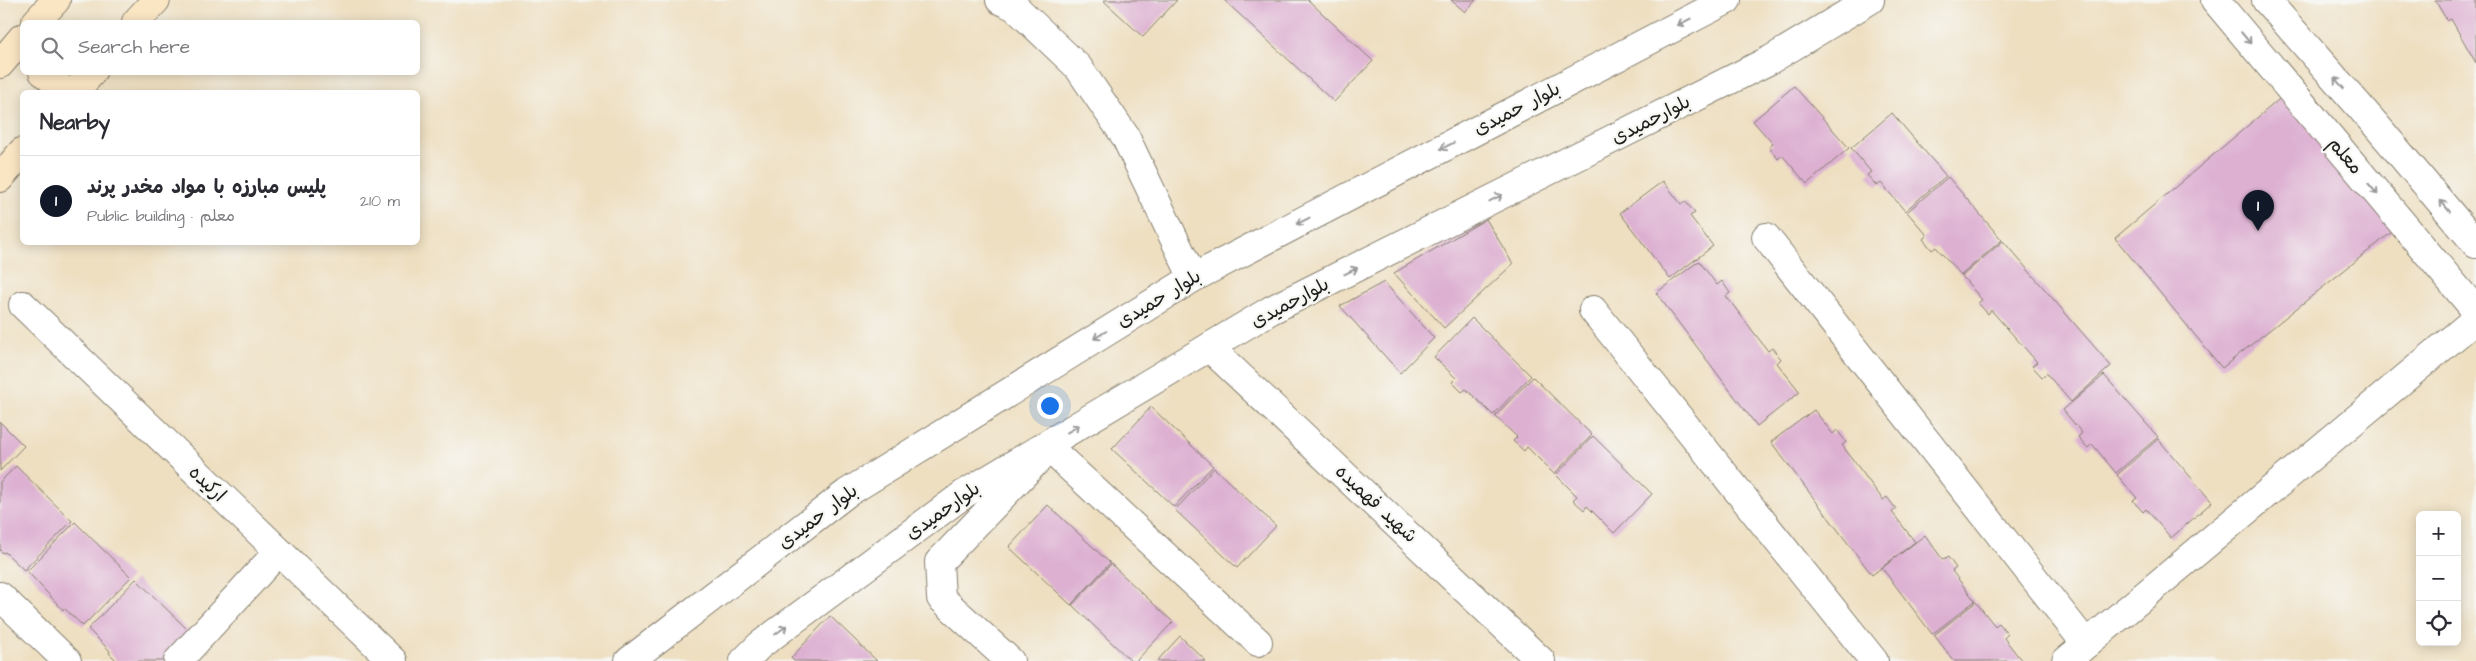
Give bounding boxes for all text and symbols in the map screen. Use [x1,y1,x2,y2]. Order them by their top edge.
one-way arrow [1677,18,1692,27]
search box [20,20,420,75]
one-way arrow [2241,31,2252,44]
icon: search [38,34,66,62]
text: Search here [78,34,190,61]
street label: بلوار حمیدی [1469,76,1565,142]
one-way arrow [2333,76,2345,89]
street label: بلوارحمیدی [1607,89,1695,151]
text: Nearby [40,108,110,137]
street label: معلم [2321,131,2369,181]
one-way arrow [1440,142,1455,151]
text: پلیس مبارزه با مواد مخدر پرند [87,174,326,201]
one-way arrow [2367,182,2378,195]
text: 1 [55,190,57,212]
text: 210 m [360,190,400,212]
pin: 1 [2242,190,2274,231]
one-way arrow [1489,193,1504,203]
one-way arrow [2439,200,2450,213]
text: Public building · معلم [87,205,235,227]
one-way arrow [1295,216,1310,226]
street label: بلوار حمیدی [1112,263,1206,335]
one-way arrow [1343,266,1358,275]
street label: بلوارحمیدی [1246,271,1334,335]
one-way arrow [1094,330,1108,340]
your location [1037,393,1063,419]
one-way arrow [1066,423,1080,433]
street label: ارکیده [182,459,232,509]
street label: شهید فهمیده [1329,459,1423,549]
street label: بلوارحمیدی [900,475,986,547]
street label: بلوار حمیدی [772,478,864,556]
map controls [2416,511,2461,646]
button: + [2416,511,2461,556]
button: − [2416,556,2461,601]
button: locate [2416,601,2461,646]
one-way arrow [774,625,788,635]

